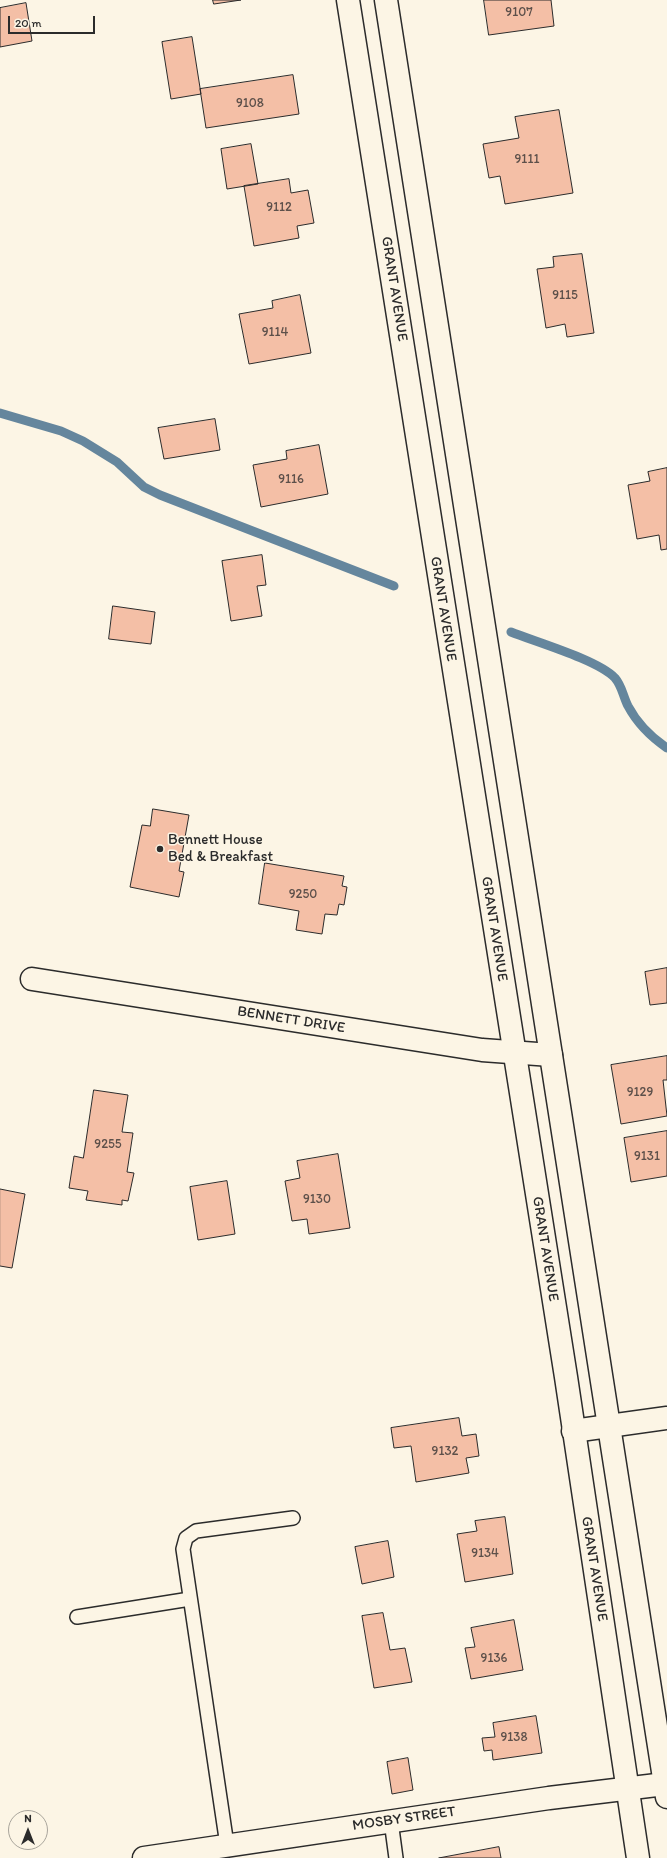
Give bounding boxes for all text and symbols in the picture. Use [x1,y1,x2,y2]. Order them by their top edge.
house number: 9107 [505,5,533,21]
scale bar [10,8,97,34]
text: 20 m [15,16,42,30]
house number: 9108 [236,96,264,112]
house number: 9111 [515,152,539,168]
house number: 9112 [266,200,292,216]
street label: GRANT AVENUE [377,235,411,343]
house number: 9115 [552,288,578,304]
house number: 9114 [262,325,288,341]
house number: 9116 [278,472,304,488]
street label: GRANT AVENUE [426,555,460,663]
place label: Bennett House Bed & Breakfast [168,831,273,866]
marker: Bennett House Bed & Breakfast [155,844,165,854]
street label: GRANT AVENUE [477,875,511,983]
house number: 9250 [289,887,317,903]
street label: BENNETT DRIVE [236,1003,346,1037]
house number: 9129 [627,1085,653,1101]
house number: 9255 [94,1137,122,1153]
house number: 9131 [634,1149,660,1165]
house number: 9130 [303,1192,331,1208]
street label: GRANT AVENUE [528,1195,562,1303]
house number: 9132 [432,1444,458,1460]
street label: GRANT AVENUE [577,1515,611,1623]
house number: 9134 [471,1546,499,1562]
house number: 9136 [481,1651,507,1667]
house number: 9138 [500,1730,528,1746]
street label: MOSBY STREET [351,1803,457,1835]
north arrow [8,1810,48,1850]
text: N [24,1812,32,1825]

